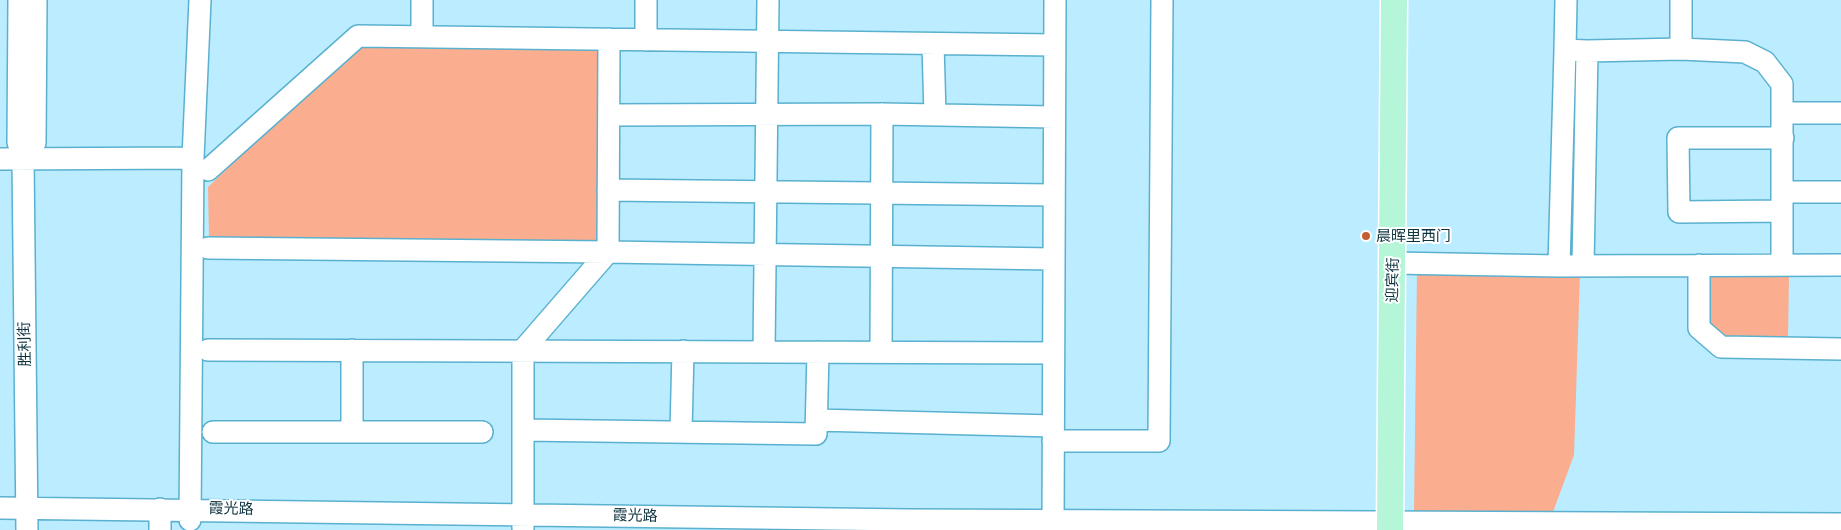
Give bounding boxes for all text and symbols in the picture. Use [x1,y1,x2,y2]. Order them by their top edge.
place label: 晨晖里西门 [1376,227,1451,245]
marker: 晨晖里西门 [1360,230,1372,242]
street label: 迎宾街 [1384,257,1402,303]
street label: 胜利街 [16,321,34,367]
street label: 霞光路 [208,500,254,518]
street label: 霞光路 [612,507,658,525]

